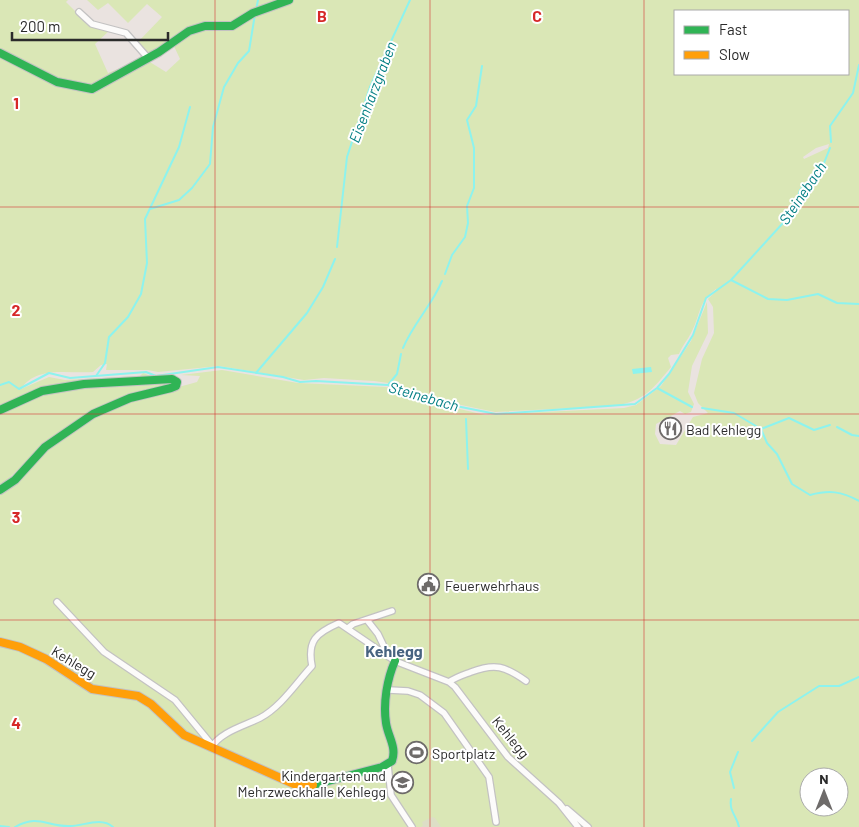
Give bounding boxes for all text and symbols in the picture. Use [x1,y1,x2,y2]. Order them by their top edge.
text: B [317,6,327,25]
text: C [532,6,542,25]
scale bar [12,10,169,42]
legend [674,10,849,75]
text: 200 m [20,17,60,35]
text: Fast [719,20,747,38]
water label: Eisenharzgraben [344,39,400,145]
text: Slow [719,45,750,63]
text: 1 [13,93,19,112]
water label: Steinebach [774,158,830,228]
text: 2 [12,300,21,319]
water label: Steinebach [387,377,461,415]
restaurant icon: Bad Kehlegg [658,417,682,441]
place label: Bad Kehlegg [686,421,761,438]
text: 3 [12,507,20,526]
public building icon: Feuerwehrhaus [417,573,441,597]
place label: Feuerwehrhaus [445,577,539,594]
district label: Kehlegg [365,641,423,660]
street label: Kehlegg [49,642,99,682]
text: 4 [11,713,21,732]
street label: Kehlegg [489,713,533,761]
sports icon: Sportplatz [404,741,428,765]
place label: Sportplatz [432,745,495,762]
place label: Kindergarten und Mehrzweckhalle Kehlegg [238,767,386,800]
north arrow [799,767,849,817]
text: N [819,770,829,787]
school or university icon: Kindergarten und Mehrzweckhalle Kehlegg [390,771,414,795]

